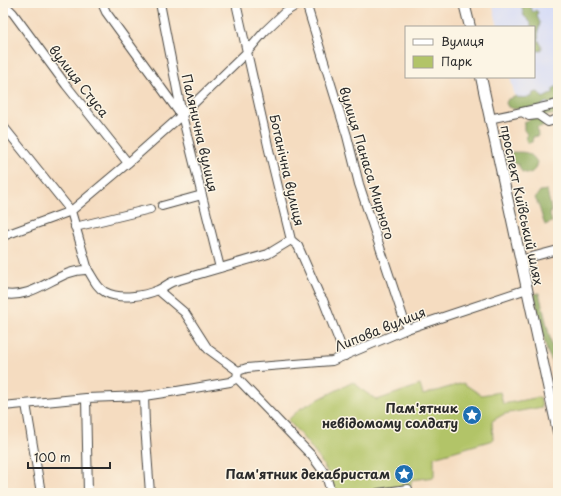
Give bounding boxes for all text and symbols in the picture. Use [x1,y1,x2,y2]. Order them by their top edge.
legend [405,26,535,78]
text: Вулиця [441,32,484,50]
street label: вулиця Стуса [45,40,114,122]
text: Парк [441,52,473,70]
street label: Палянична вулиця [178,72,223,194]
street label: вулиця Панаса Мирного [335,84,400,242]
street label: Ботанічна вулиця [265,112,310,228]
street label: проспект Київський шлях [496,123,549,287]
street label: Липова вулиця [331,302,428,355]
place label: Пам'ятник невідомому солдату [322,398,459,432]
place icon: Пам'ятник невідомому солдату [461,404,483,426]
scale bar [28,444,110,470]
text: 100 m [34,448,71,466]
place icon: Пам'ятник декабристам [393,463,415,485]
place label: Пам'ятник декабристам [225,464,390,483]

